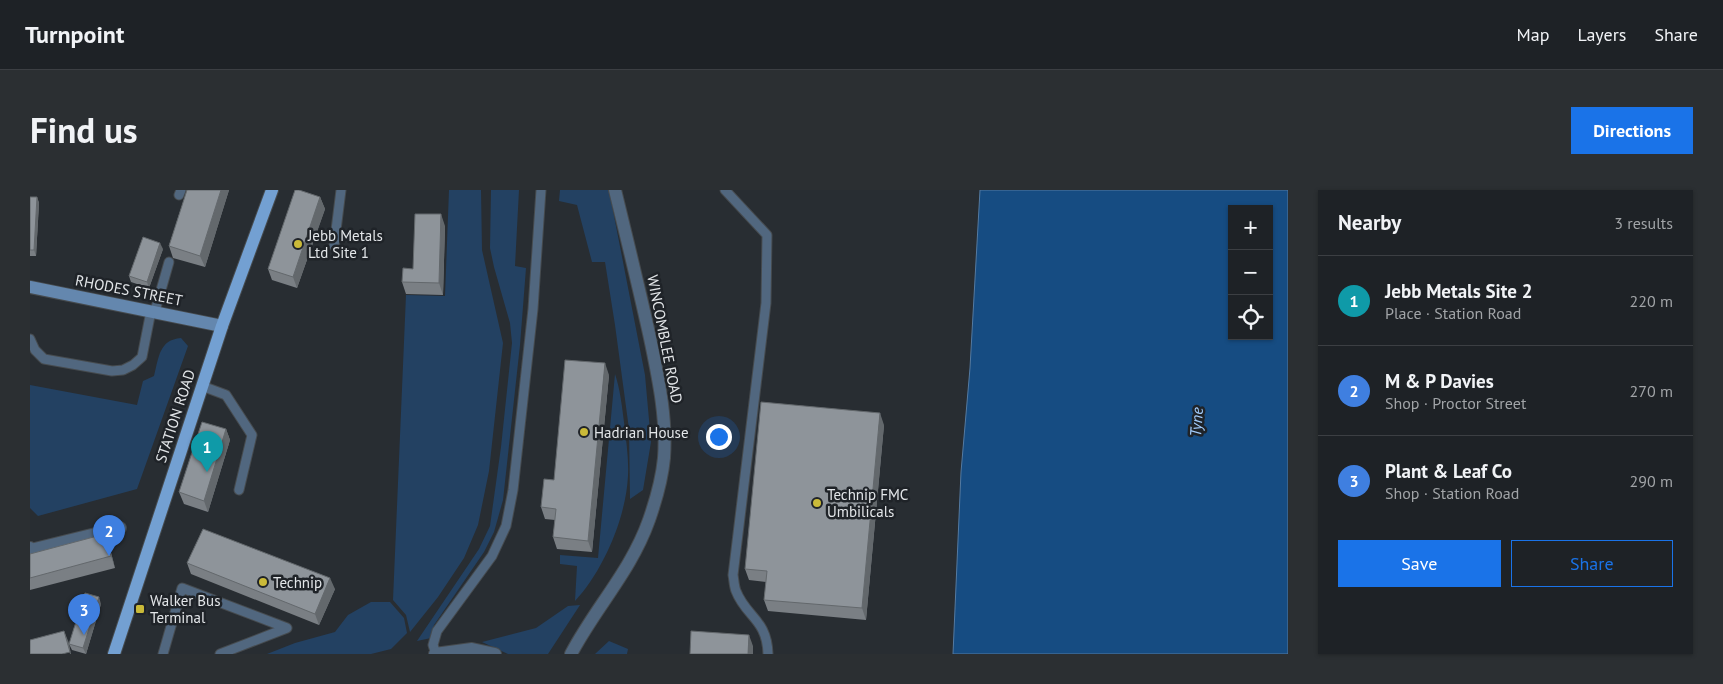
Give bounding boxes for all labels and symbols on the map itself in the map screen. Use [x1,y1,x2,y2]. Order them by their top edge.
place label: Jebb Metals Ltd Site 1 [307,226,383,262]
marker: Jebb Metals Ltd Site 1 [292,238,304,250]
street label: RHODES STREET [74,270,185,310]
street label: WINCOMBLEE ROAD [643,273,687,405]
street label: STATION ROAD [151,367,199,465]
water label: Tyne [1185,406,1207,437]
place label: Hadrian House [594,423,689,442]
your location [706,424,732,450]
marker: Hadrian House [578,426,590,438]
pin: 1 [191,431,223,472]
place label: Technip FMC Umbilicals [827,485,908,521]
marker: Technip FMC Umbilicals [811,497,823,509]
pin: 2 [93,515,125,556]
place label: Technip [273,573,322,592]
marker: Technip [257,576,269,588]
place label: Walker Bus Terminal [150,591,221,627]
pin: 3 [68,594,100,635]
marker: Walker Bus Terminal [134,603,146,615]

